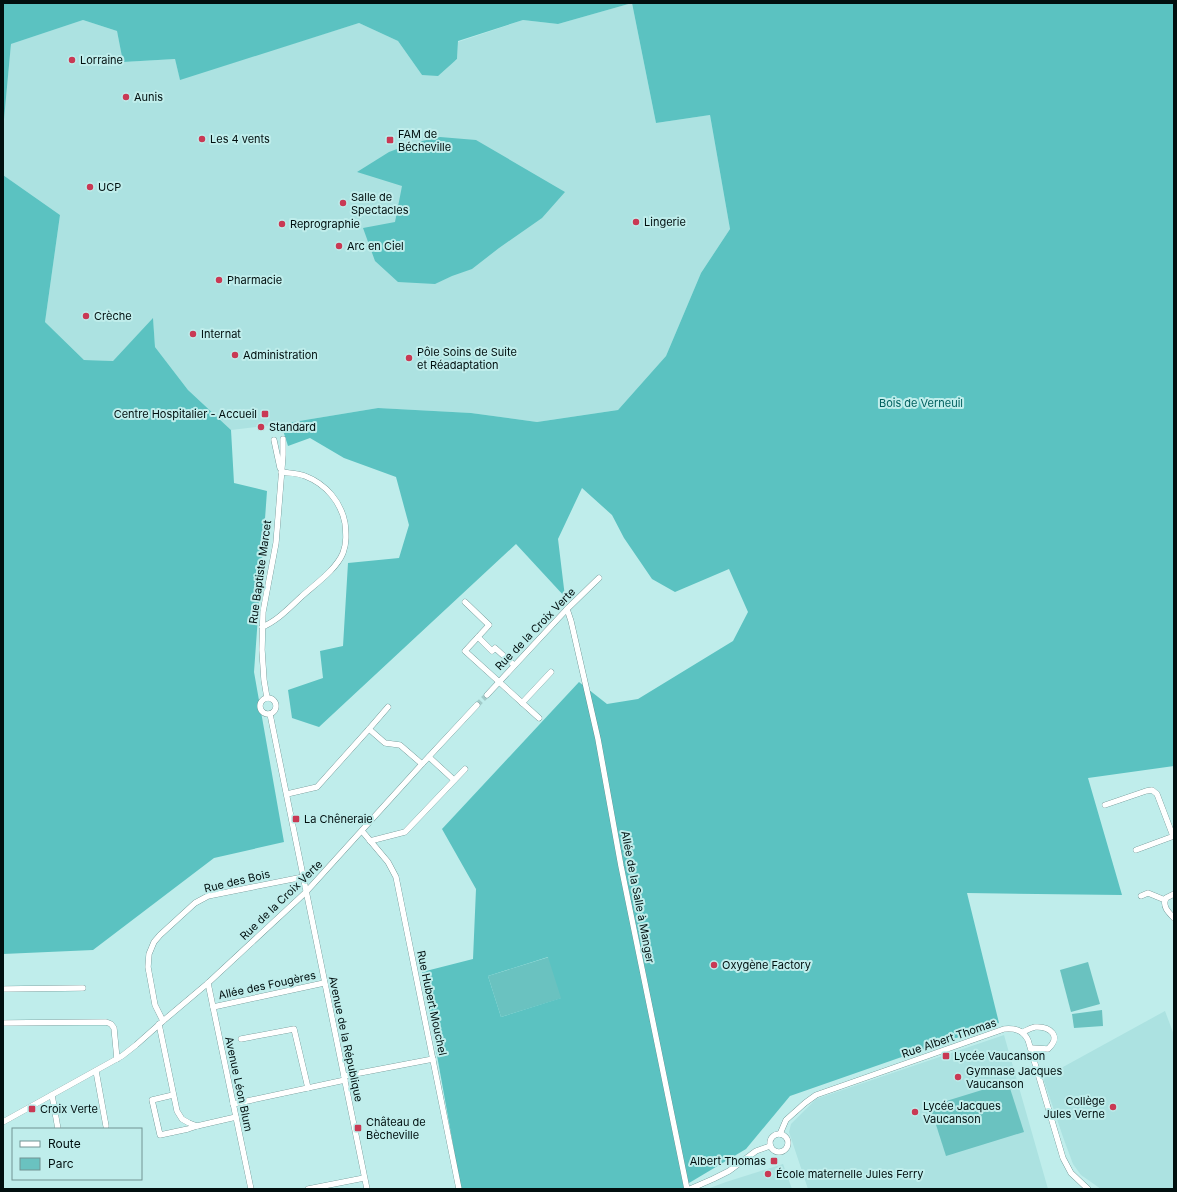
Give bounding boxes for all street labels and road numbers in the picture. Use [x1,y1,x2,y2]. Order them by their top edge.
street label: Rue Baptiste Marcet [246,519,274,625]
street label: Rue de la Croix Verte [492,585,578,673]
street label: Allée de la Salle à Manger [618,830,658,964]
street label: Rue de la Croix Verte [237,857,325,943]
street label: Rue des Bois [203,867,272,895]
street label: Rue Hubert Mouchel [414,949,450,1057]
street label: Allée des Fougères [217,968,317,1002]
street label: Avenue de la République [326,975,366,1103]
street label: Rue Albert Thomas [900,1015,998,1061]
street label: Avenue Léon Blum [222,1035,256,1133]

